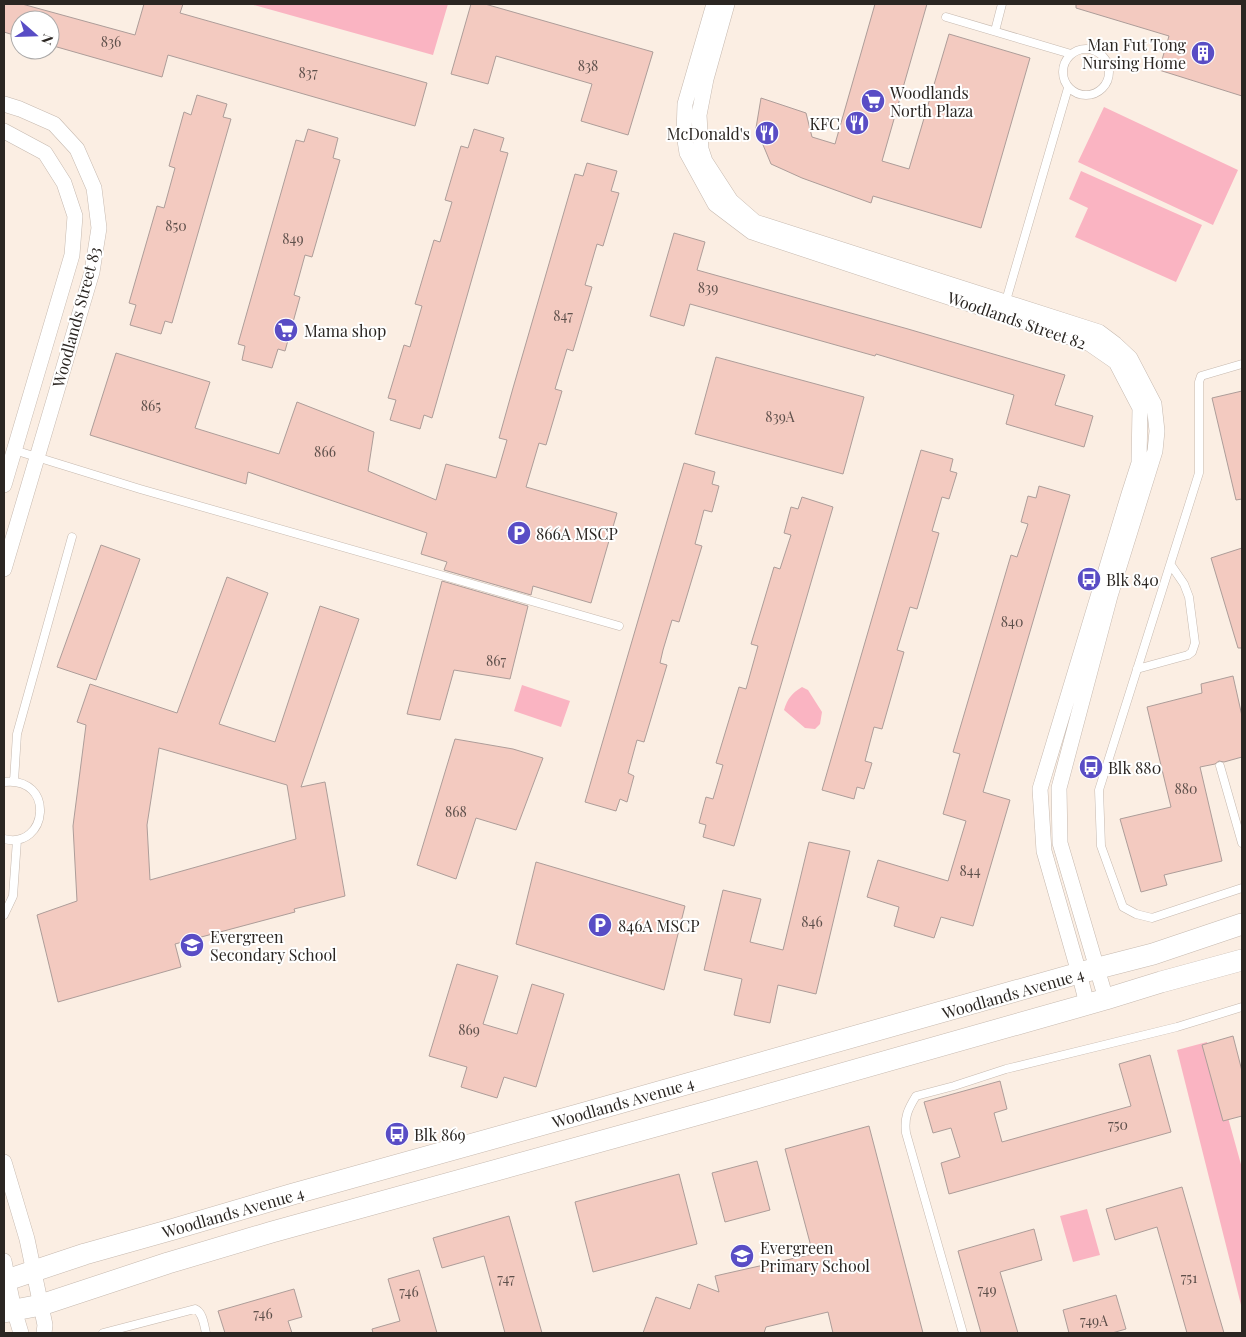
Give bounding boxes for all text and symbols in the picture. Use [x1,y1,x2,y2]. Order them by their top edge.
north arrow [10,10,60,60]
text: N [37,32,58,48]
house number: 836 [101,32,121,51]
place label: Man Fut Tong Nursing Home [1082,34,1187,73]
building icon: Man Fut Tong Nursing Home [1190,40,1216,66]
house number: 838 [578,56,598,75]
house number: 837 [298,63,318,82]
place label: Woodlands North Plaza [889,82,973,121]
supermarket icon: Woodlands North Plaza [860,88,886,114]
restaurant icon: KFC [844,110,870,136]
place label: KFC [810,113,840,134]
restaurant icon: McDonald's [754,120,780,146]
place label: McDonald's [667,123,750,144]
house number: 850 [165,216,187,235]
house number: 849 [282,229,304,248]
street label: Woodlands Street 83 [47,244,105,391]
house number: 839 [698,278,718,297]
street label: Woodlands Street 82 [944,286,1089,354]
house number: 847 [553,306,573,325]
supermarket icon: Mama shop [273,317,299,343]
place label: Mama shop [304,320,386,341]
house number: 865 [141,396,161,415]
house number: 839A [765,407,795,426]
house number: 866 [314,442,336,461]
parking icon: 866A MSCP [506,520,532,546]
place label: 866A MSCP [536,523,618,544]
bus stop icon: Blk 840 [1076,566,1102,592]
place label: Blk 840 [1106,569,1159,590]
house number: 840 [1001,612,1023,631]
house number: 867 [486,651,506,670]
bus stop icon: Blk 880 [1078,754,1104,780]
place label: Blk 880 [1108,757,1161,778]
house number: 880 [1175,779,1197,798]
house number: 868 [445,802,467,821]
house number: 844 [959,861,981,880]
parking icon: 846A MSCP [587,912,613,938]
house number: 846 [801,912,823,931]
place label: 846A MSCP [618,915,700,936]
place label: Evergreen Secondary School [210,926,337,965]
school or university icon: Evergreen Secondary School [179,932,205,958]
street label: Woodlands Avenue 4 [939,963,1086,1024]
house number: 869 [458,1020,480,1039]
street label: Woodlands Avenue 4 [549,1072,696,1133]
house number: 750 [1108,1115,1128,1134]
bus stop icon: Blk 869 [384,1121,410,1147]
place label: Blk 869 [414,1124,466,1145]
street label: Woodlands Avenue 4 [159,1182,306,1243]
place label: Evergreen Primary School [760,1237,870,1276]
school or university icon: Evergreen Primary School [729,1243,755,1269]
house number: 751 [1181,1268,1197,1287]
house number: 747 [497,1269,515,1288]
house number: 749 [977,1280,997,1299]
house number: 746 [399,1282,419,1301]
house number: 746 [253,1304,273,1323]
house number: 749A [1080,1311,1108,1330]

